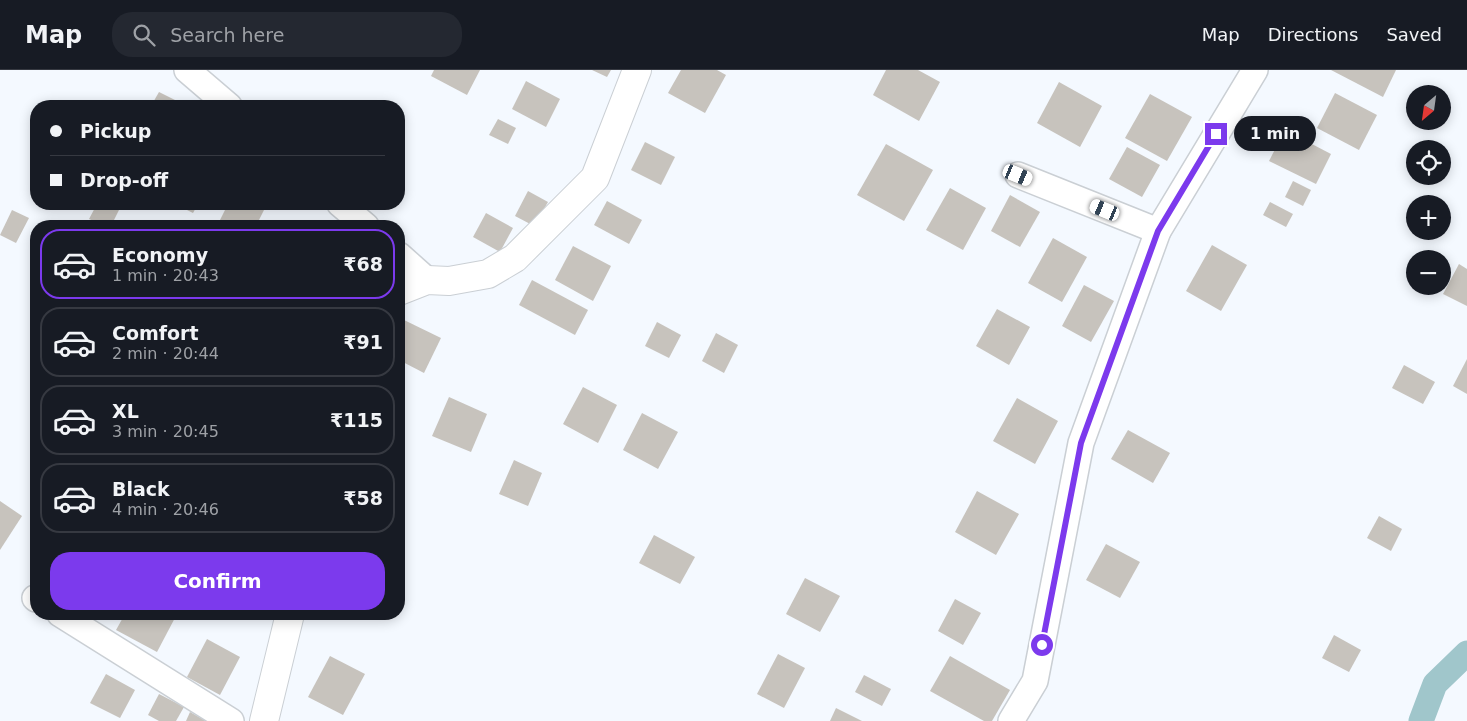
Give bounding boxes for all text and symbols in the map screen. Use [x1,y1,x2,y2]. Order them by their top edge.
search box [112,12,462,57]
text: Map [25,21,82,49]
icon: search [130,21,158,49]
text: Search here [170,24,284,46]
text: Map [1202,24,1240,45]
text: Directions [1268,24,1358,45]
text: Saved [1386,24,1442,45]
north arrow [1406,85,1451,130]
map controls [1406,85,1451,295]
callout: 1 min [1234,116,1316,152]
text: Pickup [80,120,151,142]
route end [1205,123,1227,145]
text: 1 min [1250,124,1300,143]
button: locate [1406,140,1451,185]
car [1001,162,1034,188]
text: Drop-off [80,169,168,191]
button: + [1406,195,1451,240]
car [1088,197,1121,223]
icon: car [52,242,97,287]
text: Economy [112,244,208,266]
button: − [1406,250,1451,295]
text: ₹68 [343,253,383,275]
text: 1 min · 20:43 [112,266,219,285]
icon: car [52,320,97,365]
text: Comfort [112,322,199,344]
text: ₹91 [343,331,383,353]
text: 2 min · 20:44 [112,344,219,363]
icon: car [52,398,97,443]
text: XL [112,400,139,422]
text: ₹115 [330,409,383,431]
text: 3 min · 20:45 [112,422,219,441]
icon: car [52,476,97,521]
text: Black [112,478,170,500]
text: ₹58 [343,487,383,509]
text: 4 min · 20:46 [112,500,219,519]
button: Confirm [50,552,385,610]
route start [1031,634,1053,656]

